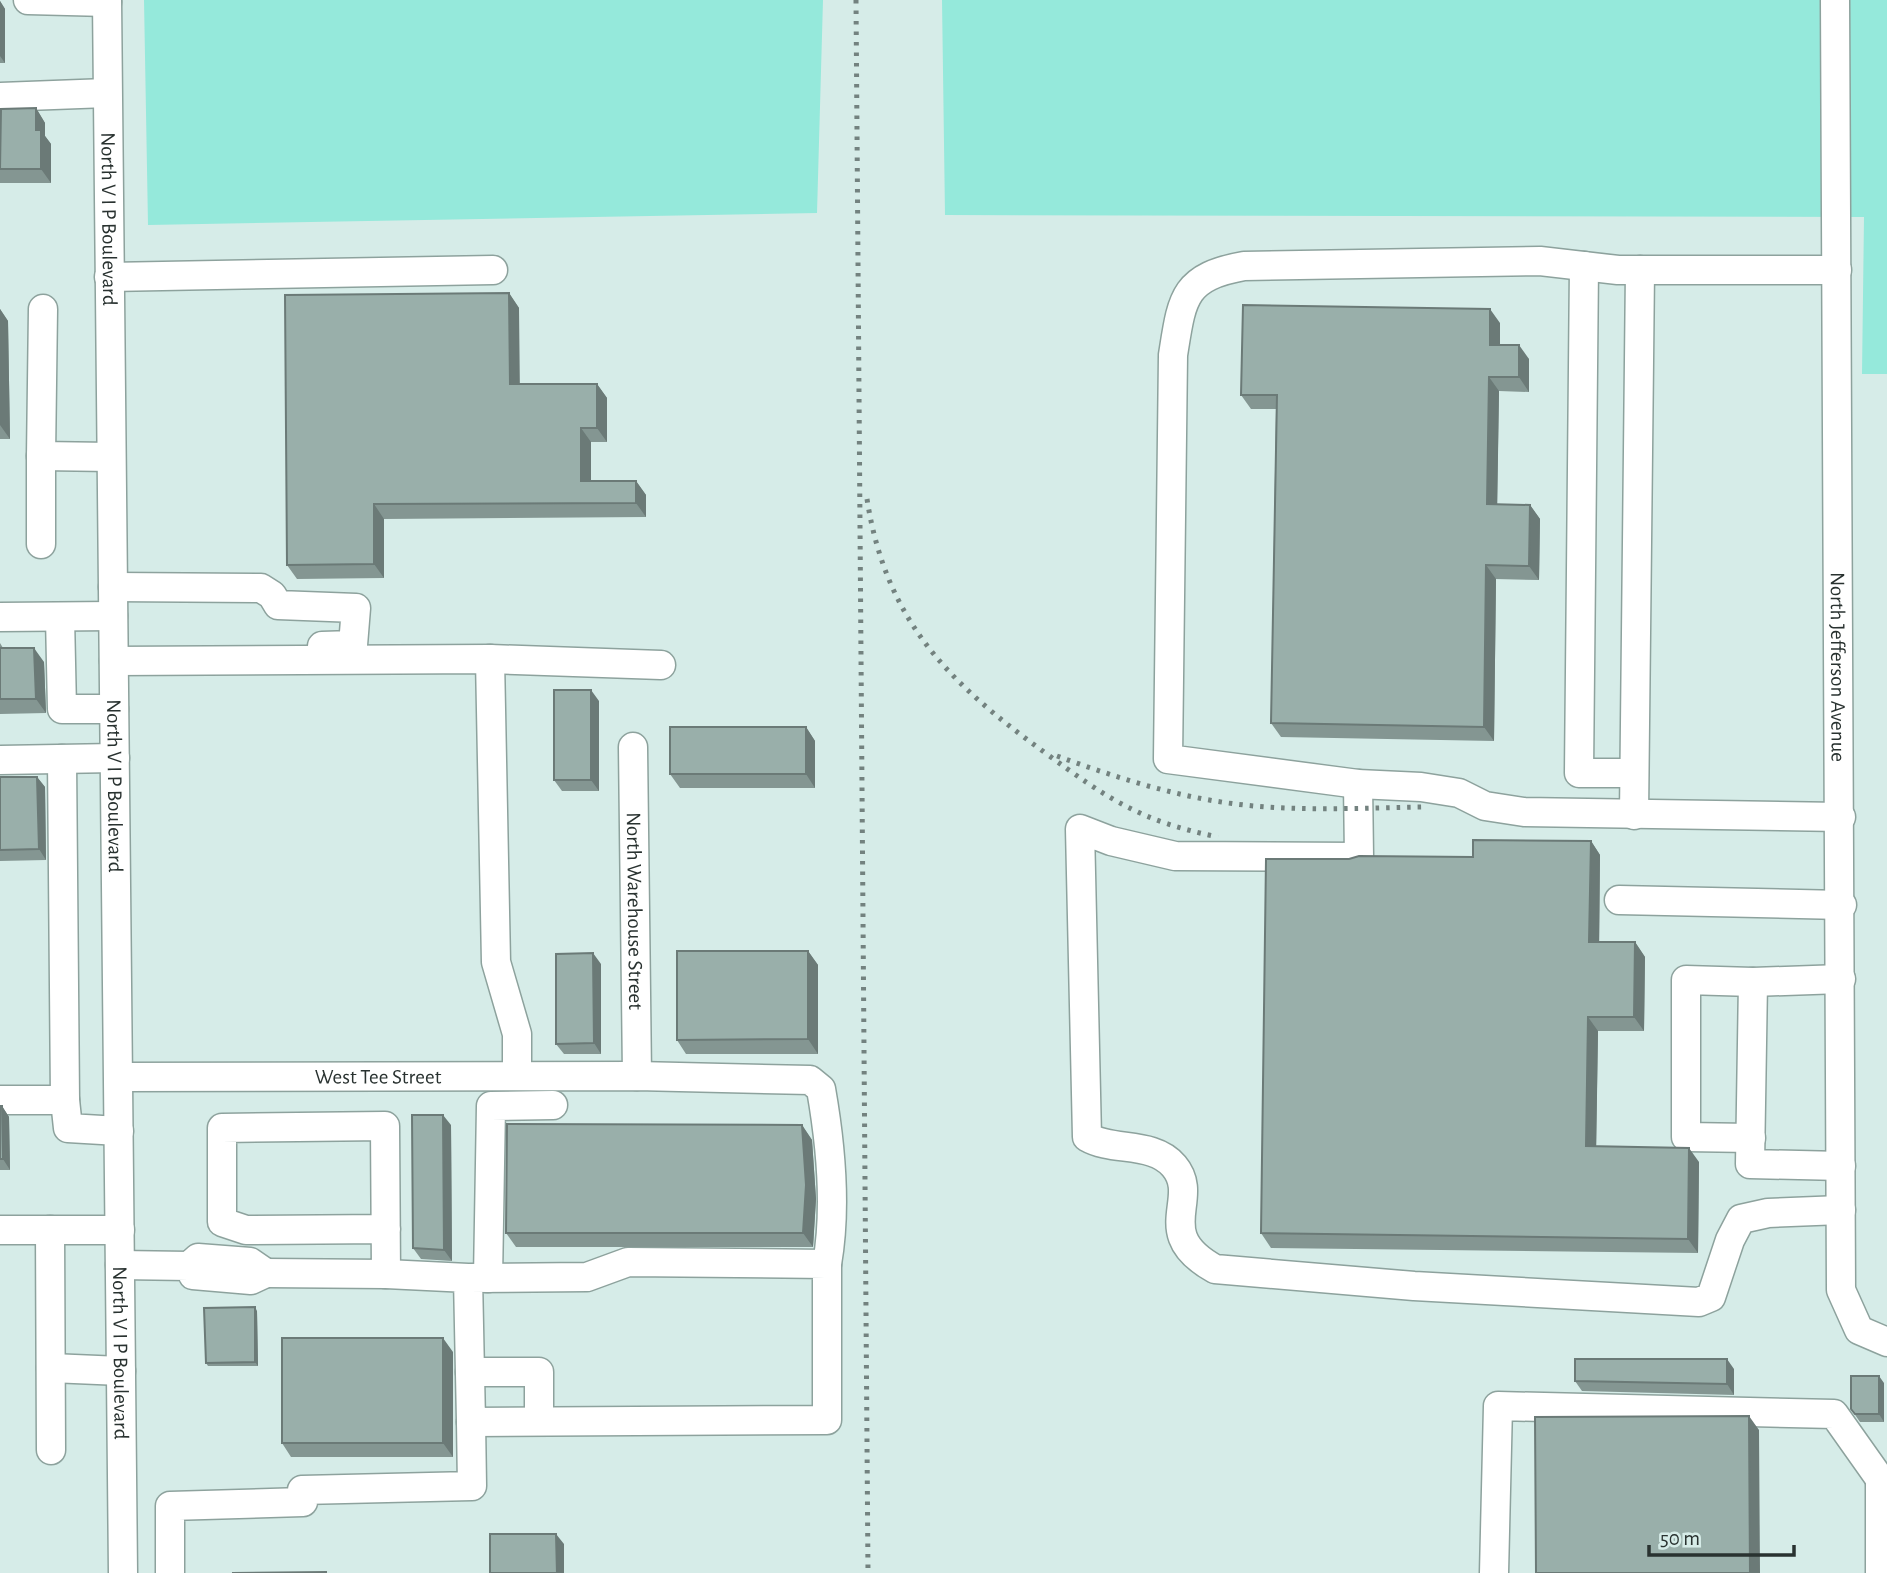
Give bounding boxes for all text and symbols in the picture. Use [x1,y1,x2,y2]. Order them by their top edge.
street label: North V I P Boulevard [97,132,120,306]
street label: North Jefferson Avenue [1827,572,1849,762]
street label: North V I P Boulevard [103,699,126,873]
street label: North Warehouse Street [623,812,646,1010]
street label: West Tee Street [315,1066,442,1088]
street label: North V I P Boulevard [109,1266,132,1440]
scale bar [1649,1514,1794,1558]
text: 50 m [1660,1528,1700,1549]

